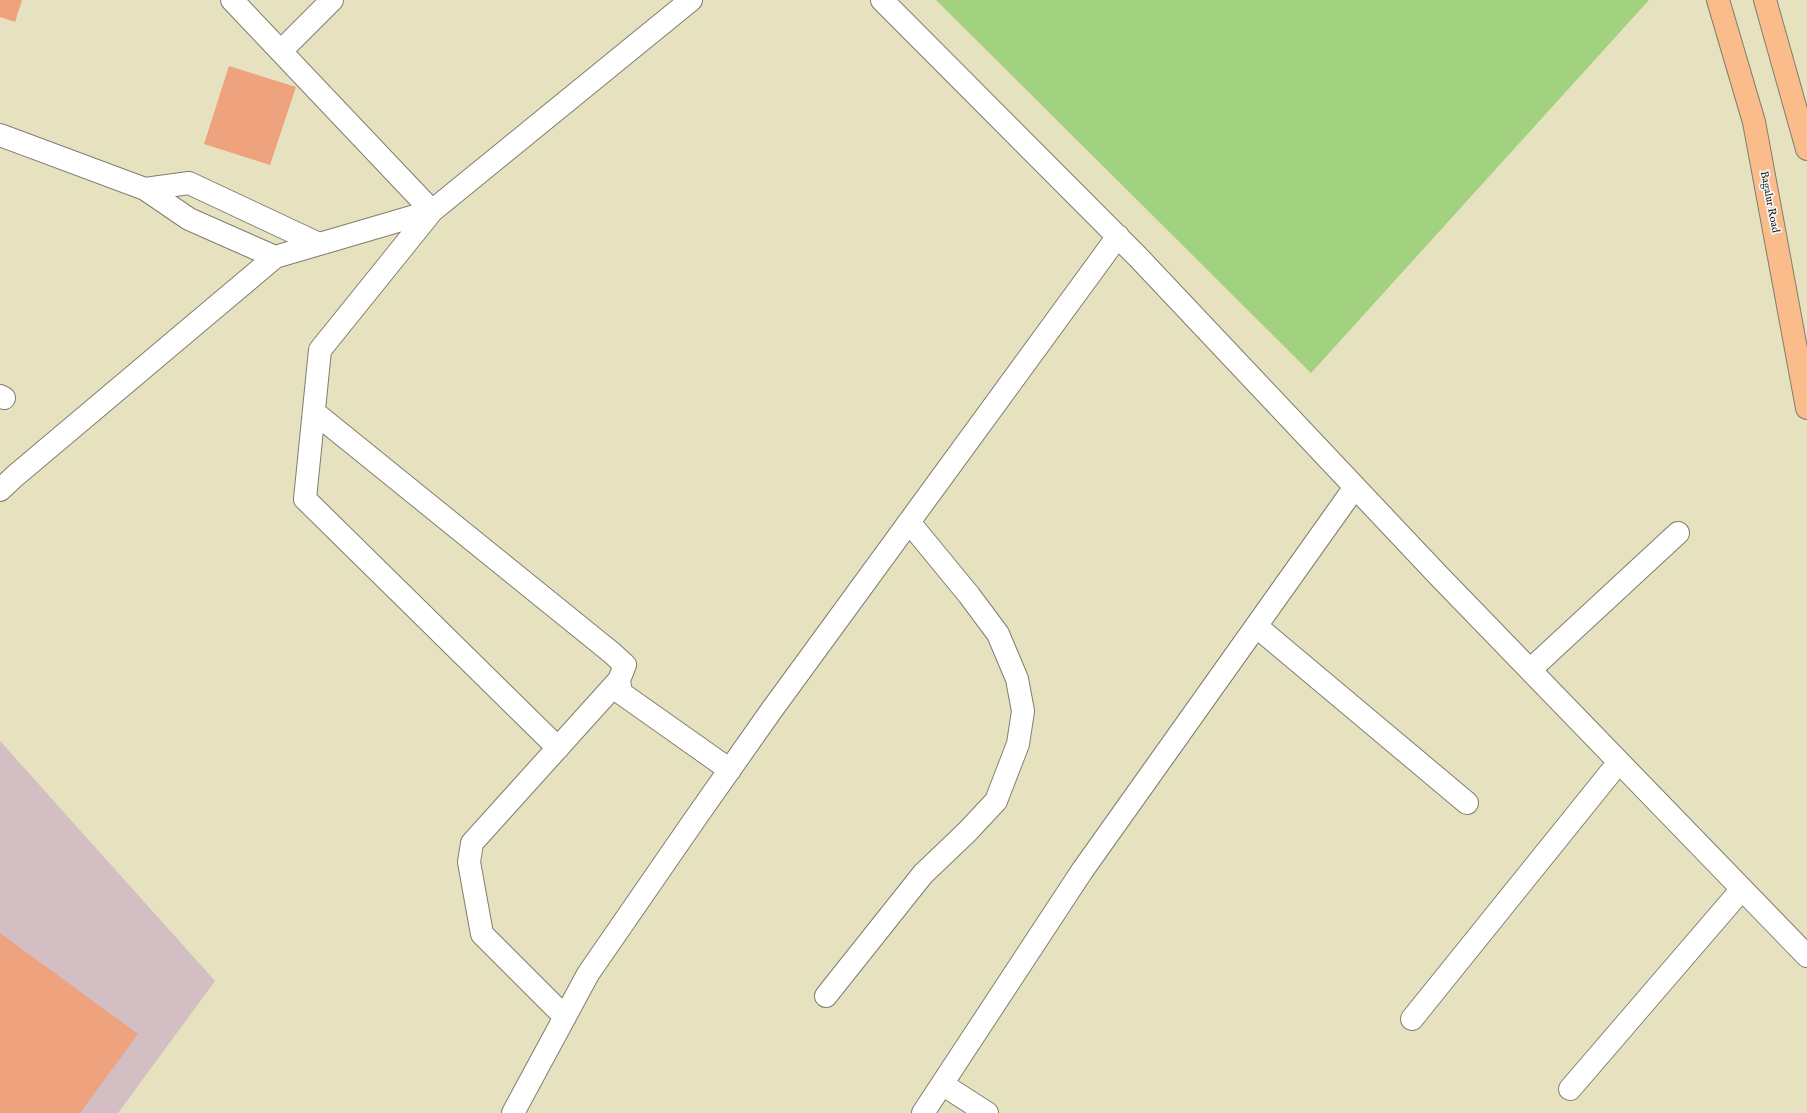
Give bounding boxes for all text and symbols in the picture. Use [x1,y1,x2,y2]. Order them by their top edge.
street label: Bagalur Road [1757,170,1781,234]

